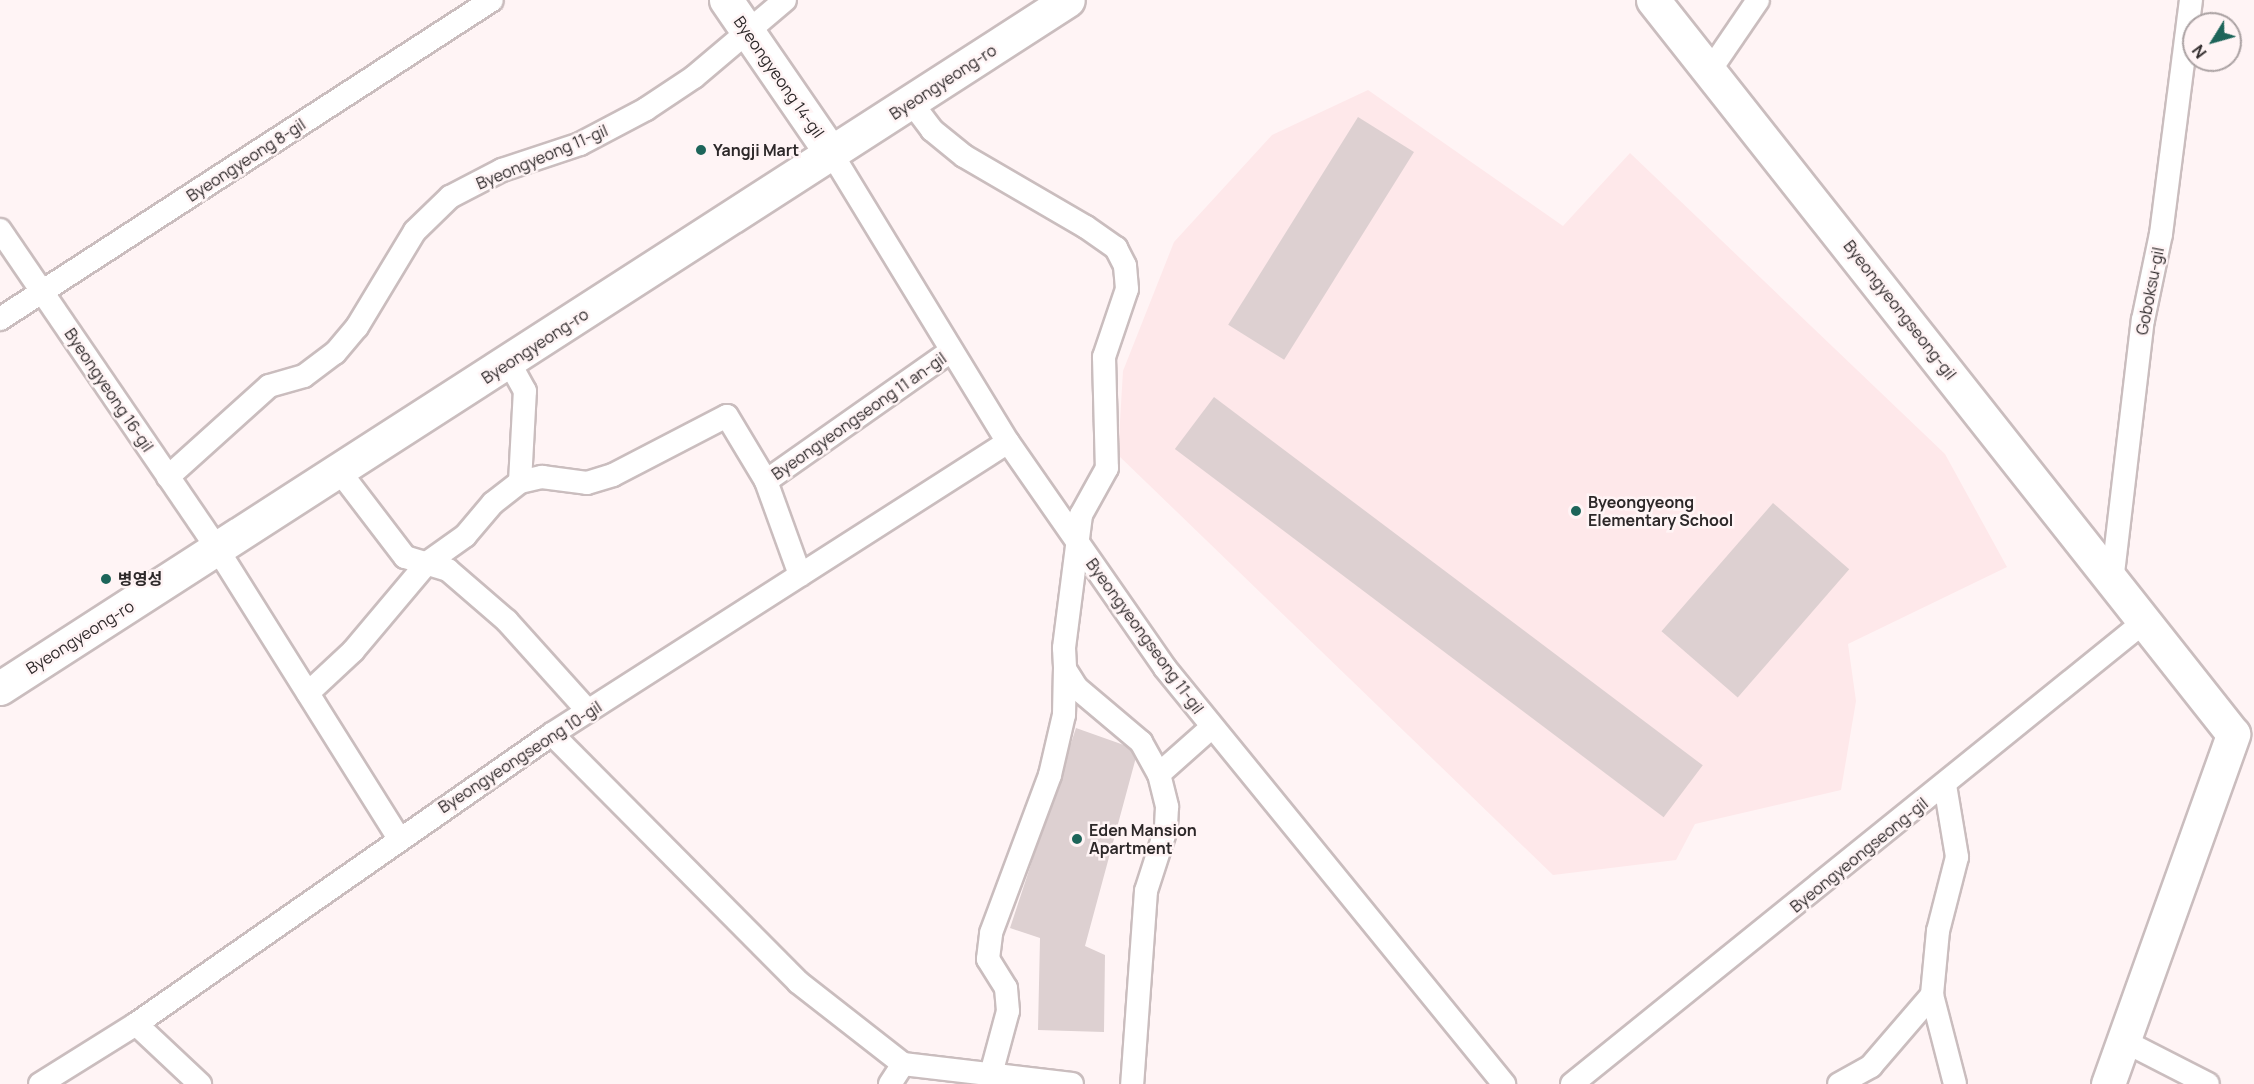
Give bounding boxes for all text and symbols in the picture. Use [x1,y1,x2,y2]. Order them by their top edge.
street label: Byeongyeong 14-gil [730,12,828,142]
north arrow [2182,12,2242,72]
street label: Byeongyeong-ro [886,40,1000,124]
text: N [2187,40,2211,63]
street label: Byeongyeong 8-gil [183,114,309,206]
street label: Byeongyeong 11-gil [473,121,611,193]
place label: Yangji Mart [713,140,799,160]
marker: Yangji Mart [694,143,708,157]
street label: Byeongyeongseong-gil [1840,237,1960,383]
street label: Goboksu-gil [2132,245,2168,337]
street label: Byeongyeong-ro [478,304,592,388]
street label: Byeongyeong 16-gil [61,325,157,455]
street label: Byeongyeongseong 11 an-gil [768,348,950,484]
place label: Byeongyeong Elementary School [1588,492,1733,530]
marker: Byeongyeong Elementary School [1569,504,1583,518]
street label: Byeongyeongseong 11-gil [1082,555,1208,717]
place label: 병영성 [118,569,162,589]
marker: 병영성 [99,572,113,586]
street label: Byeongyeong-ro [23,596,137,678]
street label: Byeongyeongseong 10-gil [435,697,605,817]
street label: Byeongyeongseong-gil [1786,794,1932,916]
place label: Eden Mansion Apartment [1089,820,1197,858]
marker: Eden Mansion Apartment [1070,832,1084,846]

